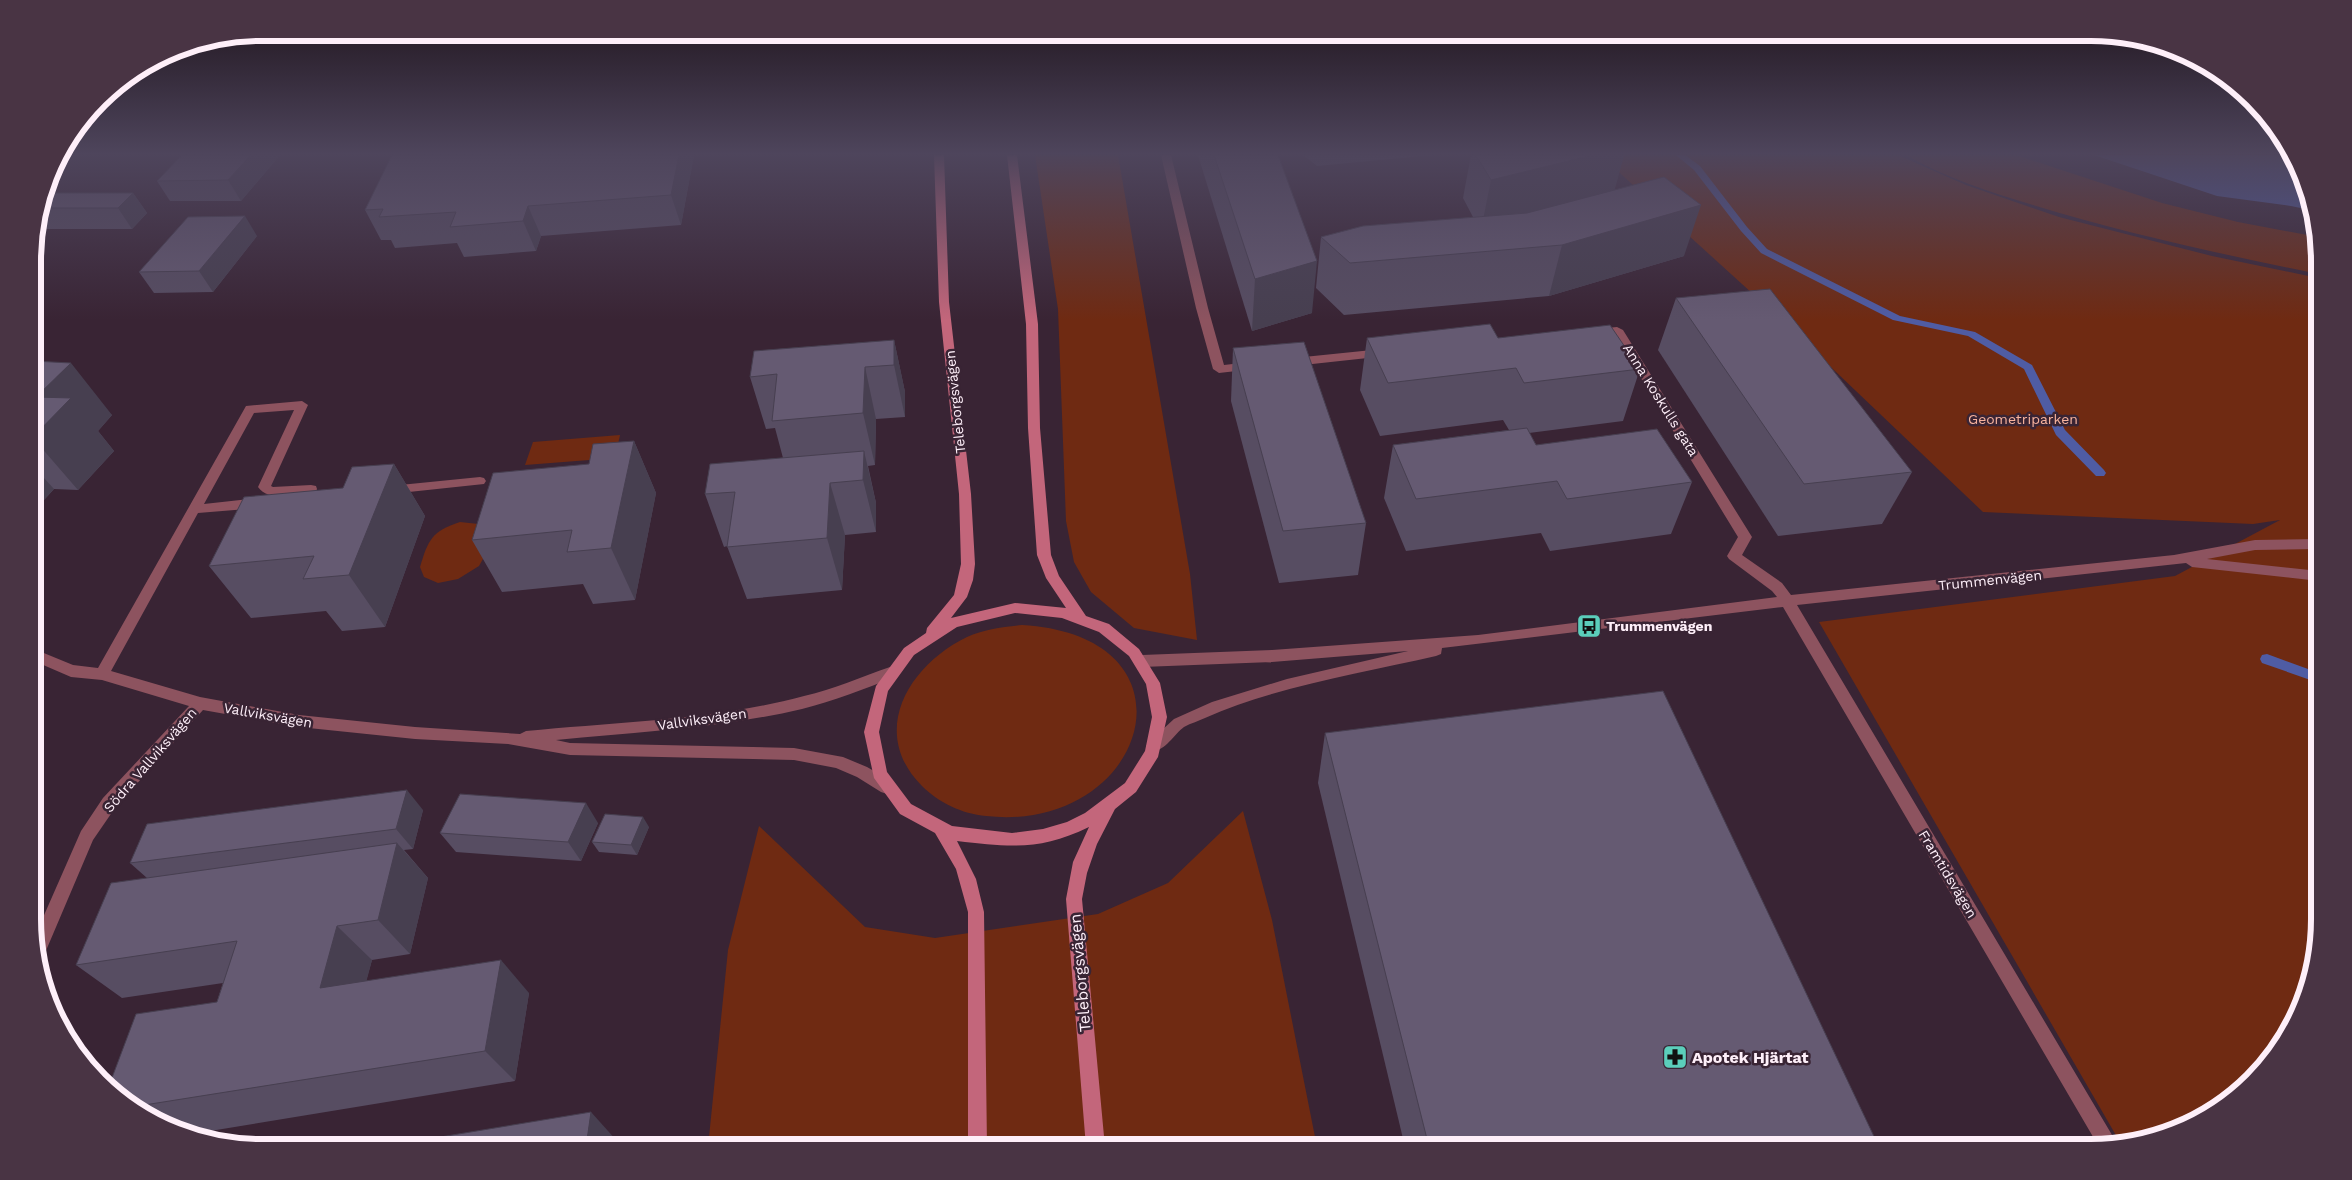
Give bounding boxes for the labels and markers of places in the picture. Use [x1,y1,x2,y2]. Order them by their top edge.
bus stop icon: Trummenvägen [1576,613,1602,639]
place label: Trummenvägen [1606,618,1712,634]
pharmacy icon: Apotek Hjärtat [1662,1044,1688,1070]
place label: Apotek Hjärtat [1692,1048,1808,1067]

